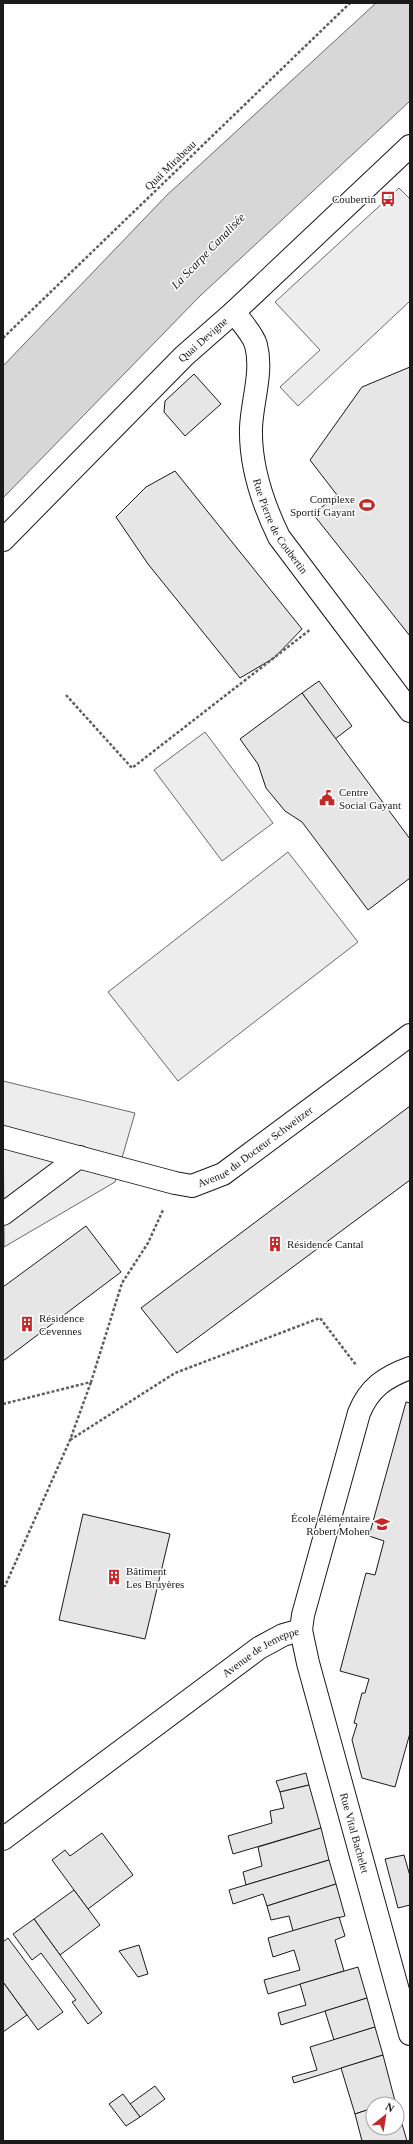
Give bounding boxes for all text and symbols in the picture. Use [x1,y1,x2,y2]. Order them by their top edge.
street label: Quai Mirabeau [142,137,198,192]
bus stop icon: Coubertin [379,190,397,208]
place label: Coubertin [332,193,376,205]
water label: La Scarpe Canalisée [168,210,248,293]
street label: Quai Devigne [176,315,230,364]
street label: Rue Pierre de Coubertin [251,477,311,576]
place label: Complexe Sportif Gayant [290,493,355,518]
sports icon: Complexe Sportif Gayant [358,496,376,514]
place label: Centre Social Gayant [339,786,401,811]
public building icon: Centre Social Gayant [318,789,336,807]
street label: Avenue du Docteur Schweitzer [196,1103,315,1189]
building icon: Résidence Cantal [266,1235,284,1253]
place label: Résidence Cantal [287,1238,364,1250]
place label: Résidence Cevennes [39,1312,84,1337]
building icon: Résidence Cevennes [18,1315,36,1333]
place label: École élémentaire Robert Mohen [291,1512,370,1537]
school or university icon: École élémentaire Robert Mohen [373,1515,391,1533]
place label: Bâtiment Les Bruyères [126,1565,184,1590]
building icon: Bâtiment Les Bruyères [105,1568,123,1586]
street label: Avenue de Jemeppe [220,1625,300,1679]
street label: Rue Vital Bachelet [338,1791,372,1875]
north arrow [365,2096,405,2136]
text: N [384,2100,396,2115]

